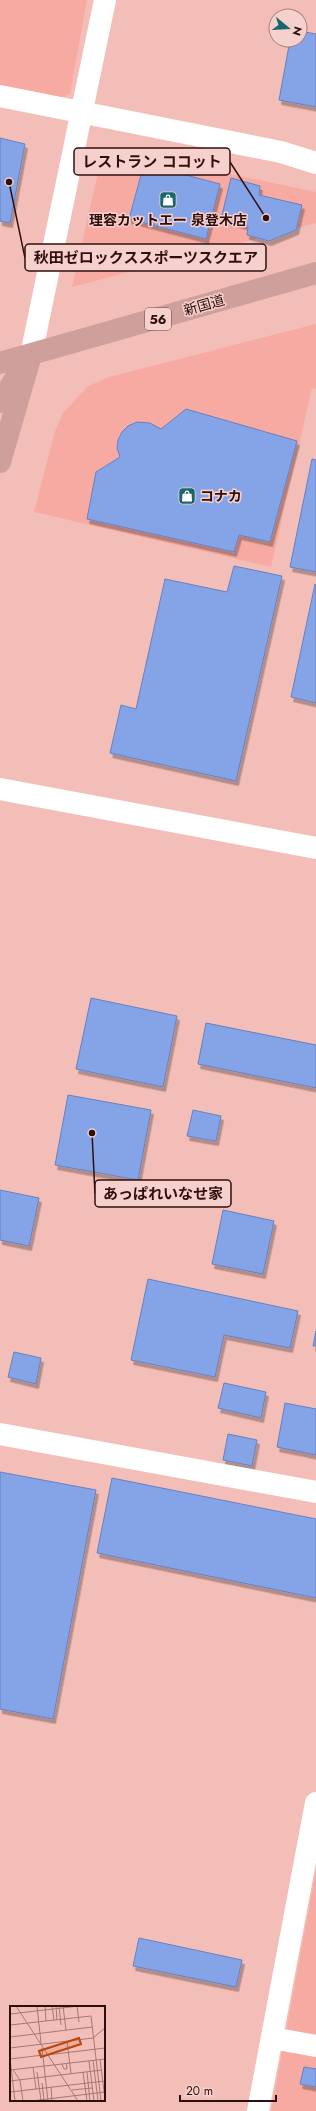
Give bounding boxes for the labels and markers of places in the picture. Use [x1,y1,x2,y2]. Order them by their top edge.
callout: レストラン ココット [74,148,230,175]
shop icon: 理容カットエー 泉登木店 [158,190,178,210]
place label: 理容カットエー 泉登木店 [89,210,247,230]
callout: 秋田ゼロックススポーツスクエア [25,244,266,271]
shop icon: コナカ [177,486,197,506]
place label: コナカ [200,486,242,506]
callout: あっぱれいなせ家 [95,1180,231,1207]

